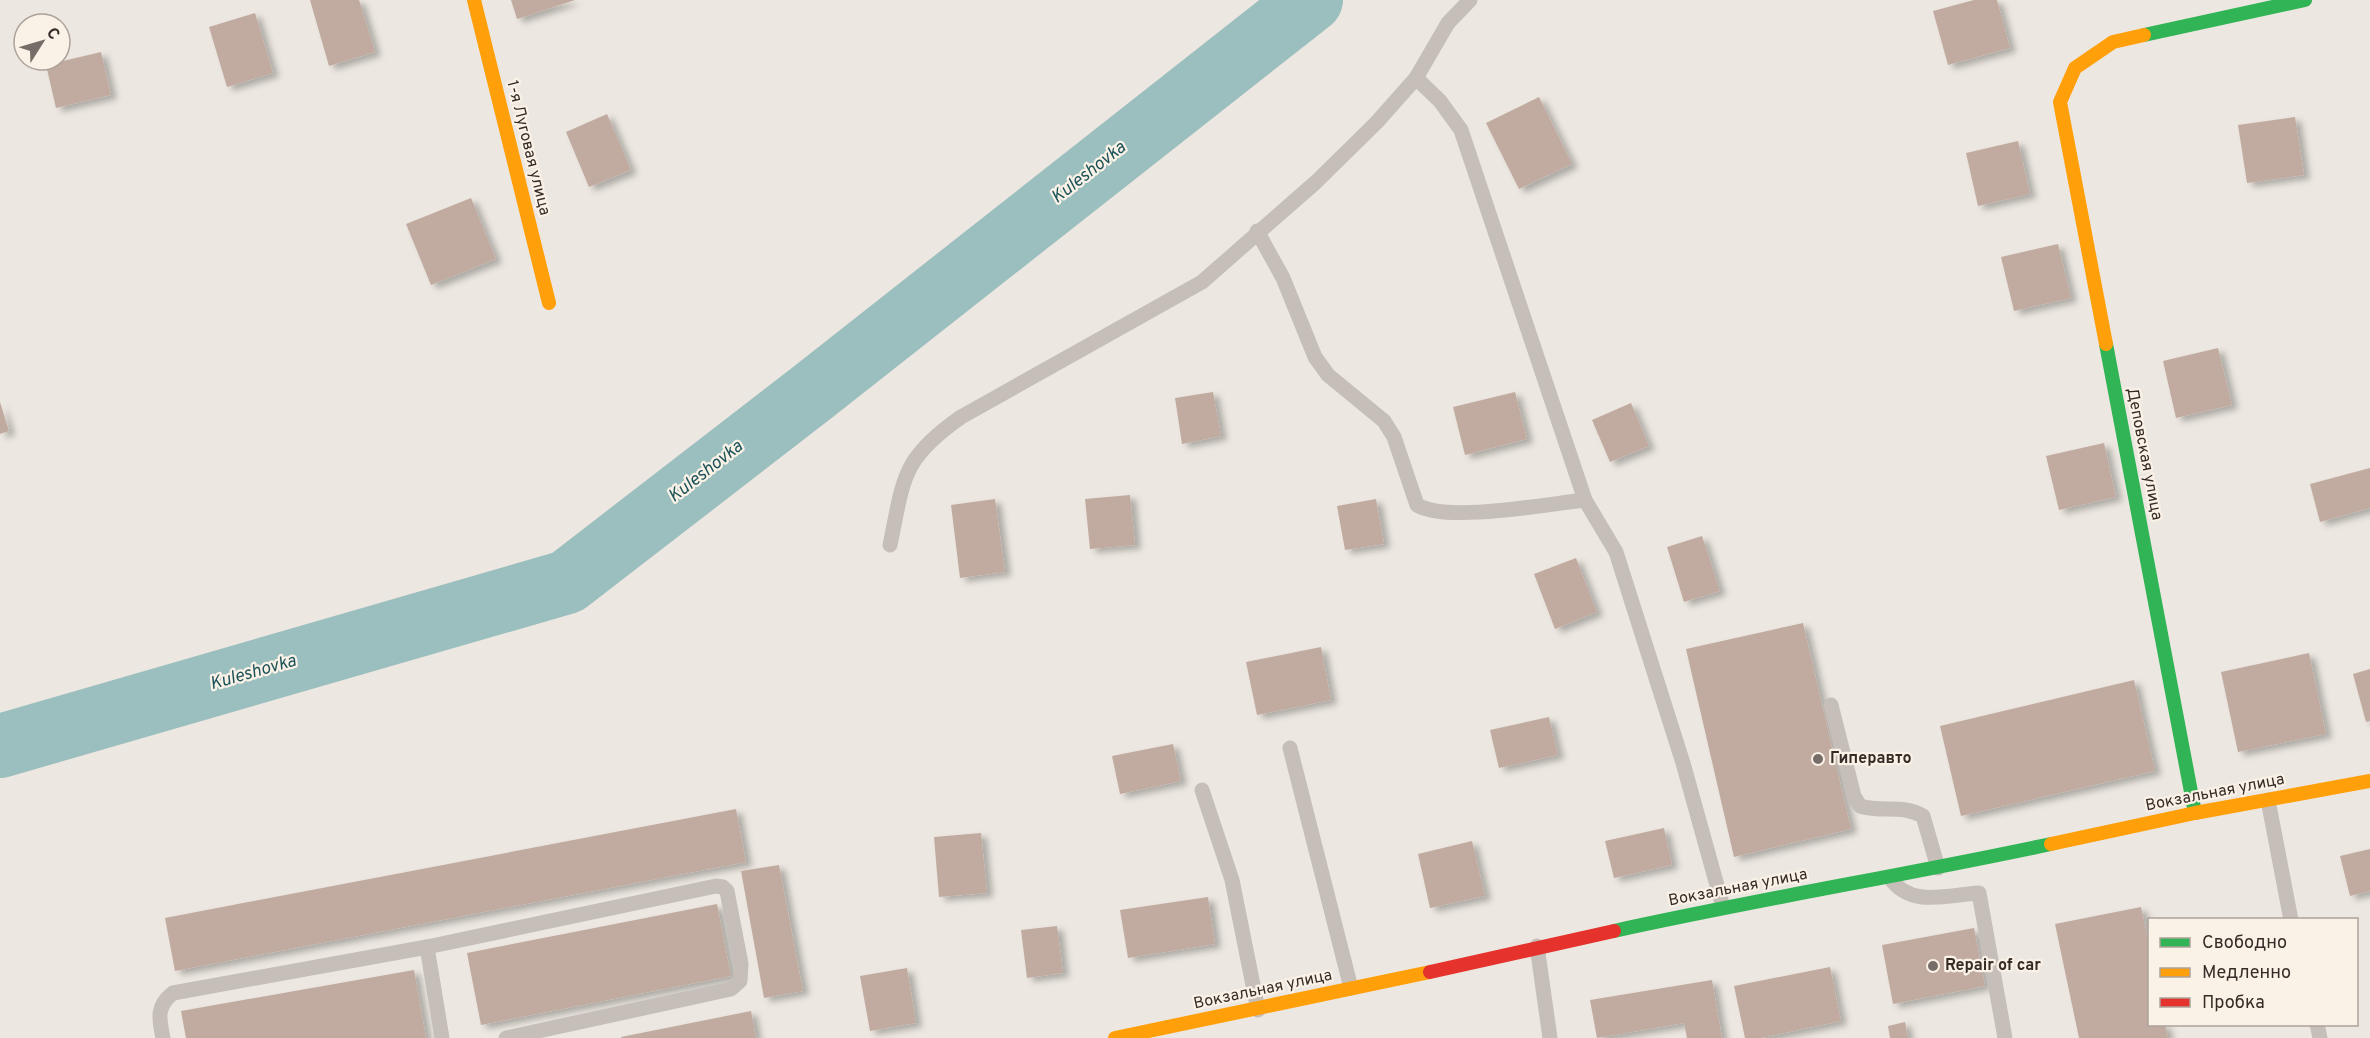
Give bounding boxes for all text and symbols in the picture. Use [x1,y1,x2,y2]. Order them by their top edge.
north arrow [12,12,72,72]
text: С [41,24,63,44]
street label: 1-я Луговая улица [502,78,554,218]
water label: Kuleshovka [1047,136,1132,209]
street label: Деповская улица [2121,386,2167,522]
water label: Kuleshovka [664,435,749,508]
water label: Kuleshovka [207,650,299,696]
place label: Гиперавто [1830,749,1912,769]
marker: Гиперавто [1811,752,1825,766]
street label: Вокзальная улица [2144,770,2286,816]
street label: Вокзальная улица [1667,865,1809,911]
legend [2148,918,2358,1026]
text: Свободно [2202,932,2287,955]
place label: Repair of car [1945,956,2041,976]
marker: Repair of car [1926,959,1940,973]
text: Медленно [2202,962,2291,985]
street label: Вокзальная улица [1192,966,1334,1014]
text: Пробка [2202,992,2265,1015]

